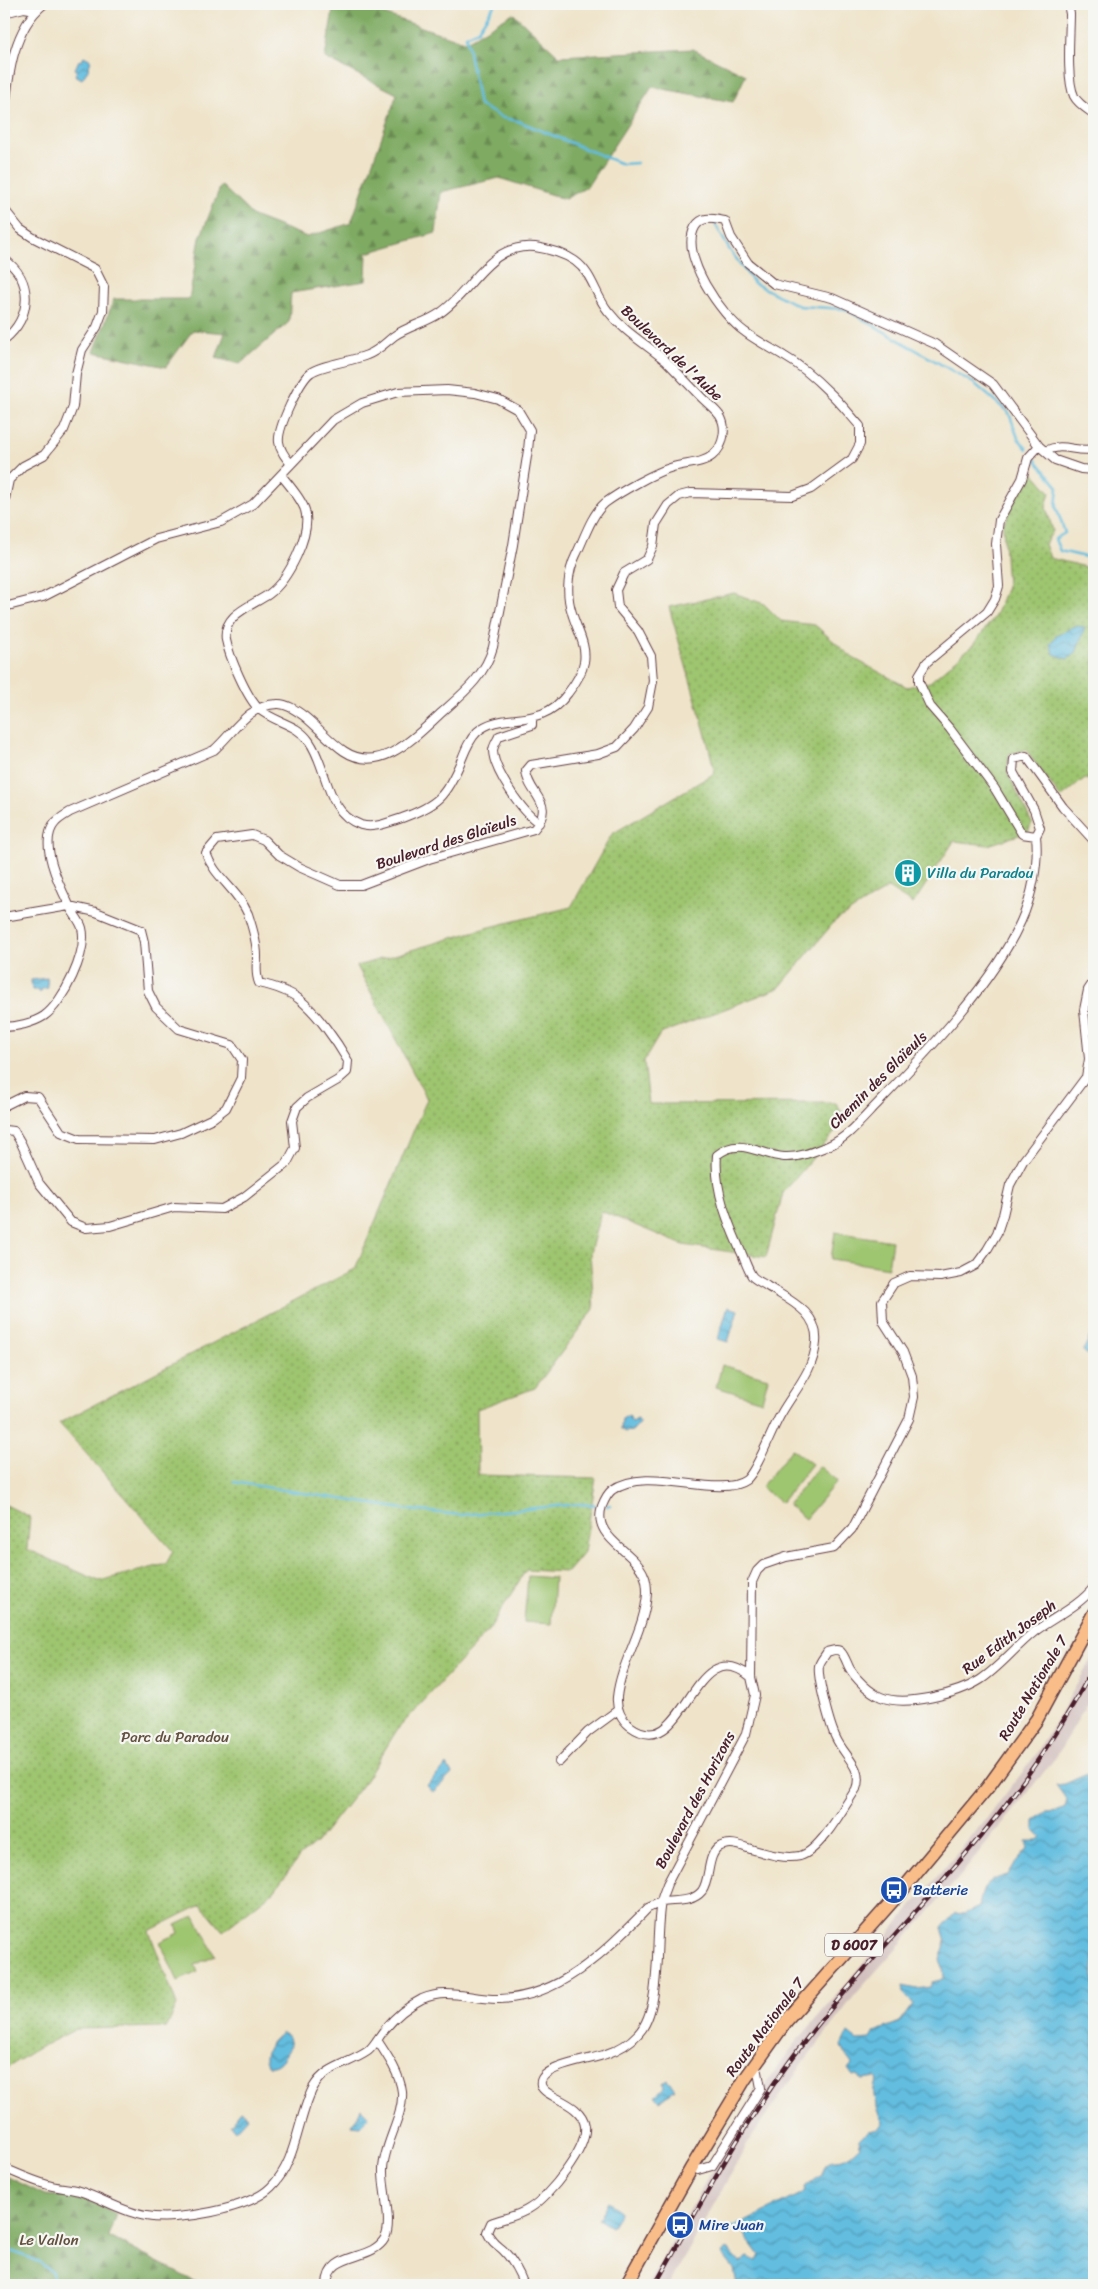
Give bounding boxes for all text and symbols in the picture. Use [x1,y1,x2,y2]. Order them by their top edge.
street label: Boulevard de l'Aube [615,298,729,408]
street label: Boulevard des Glaïeuls [372,807,520,877]
building icon: Villa du Paradou [893,858,923,888]
place label: Villa du Paradou [927,860,1034,886]
street label: Chemin des Glaïeuls [823,1024,934,1135]
street label: Rue Edith Joseph [956,1593,1062,1681]
street label: Route Nationale 7 [991,1629,1075,1746]
park label: Parc du Paradou [121,1724,229,1750]
street label: Boulevard des Horizons [648,1726,742,1874]
bus stop icon: Batterie [879,1875,909,1905]
place label: Batterie [913,1877,968,1903]
road number: D 6007 [825,1934,883,1956]
street label: Route Nationale 7 [719,1971,812,2082]
bus stop icon: Mire Juan [665,2210,695,2240]
place label: Mire Juan [699,2212,764,2238]
park label: Le Vallon [19,2227,79,2253]

